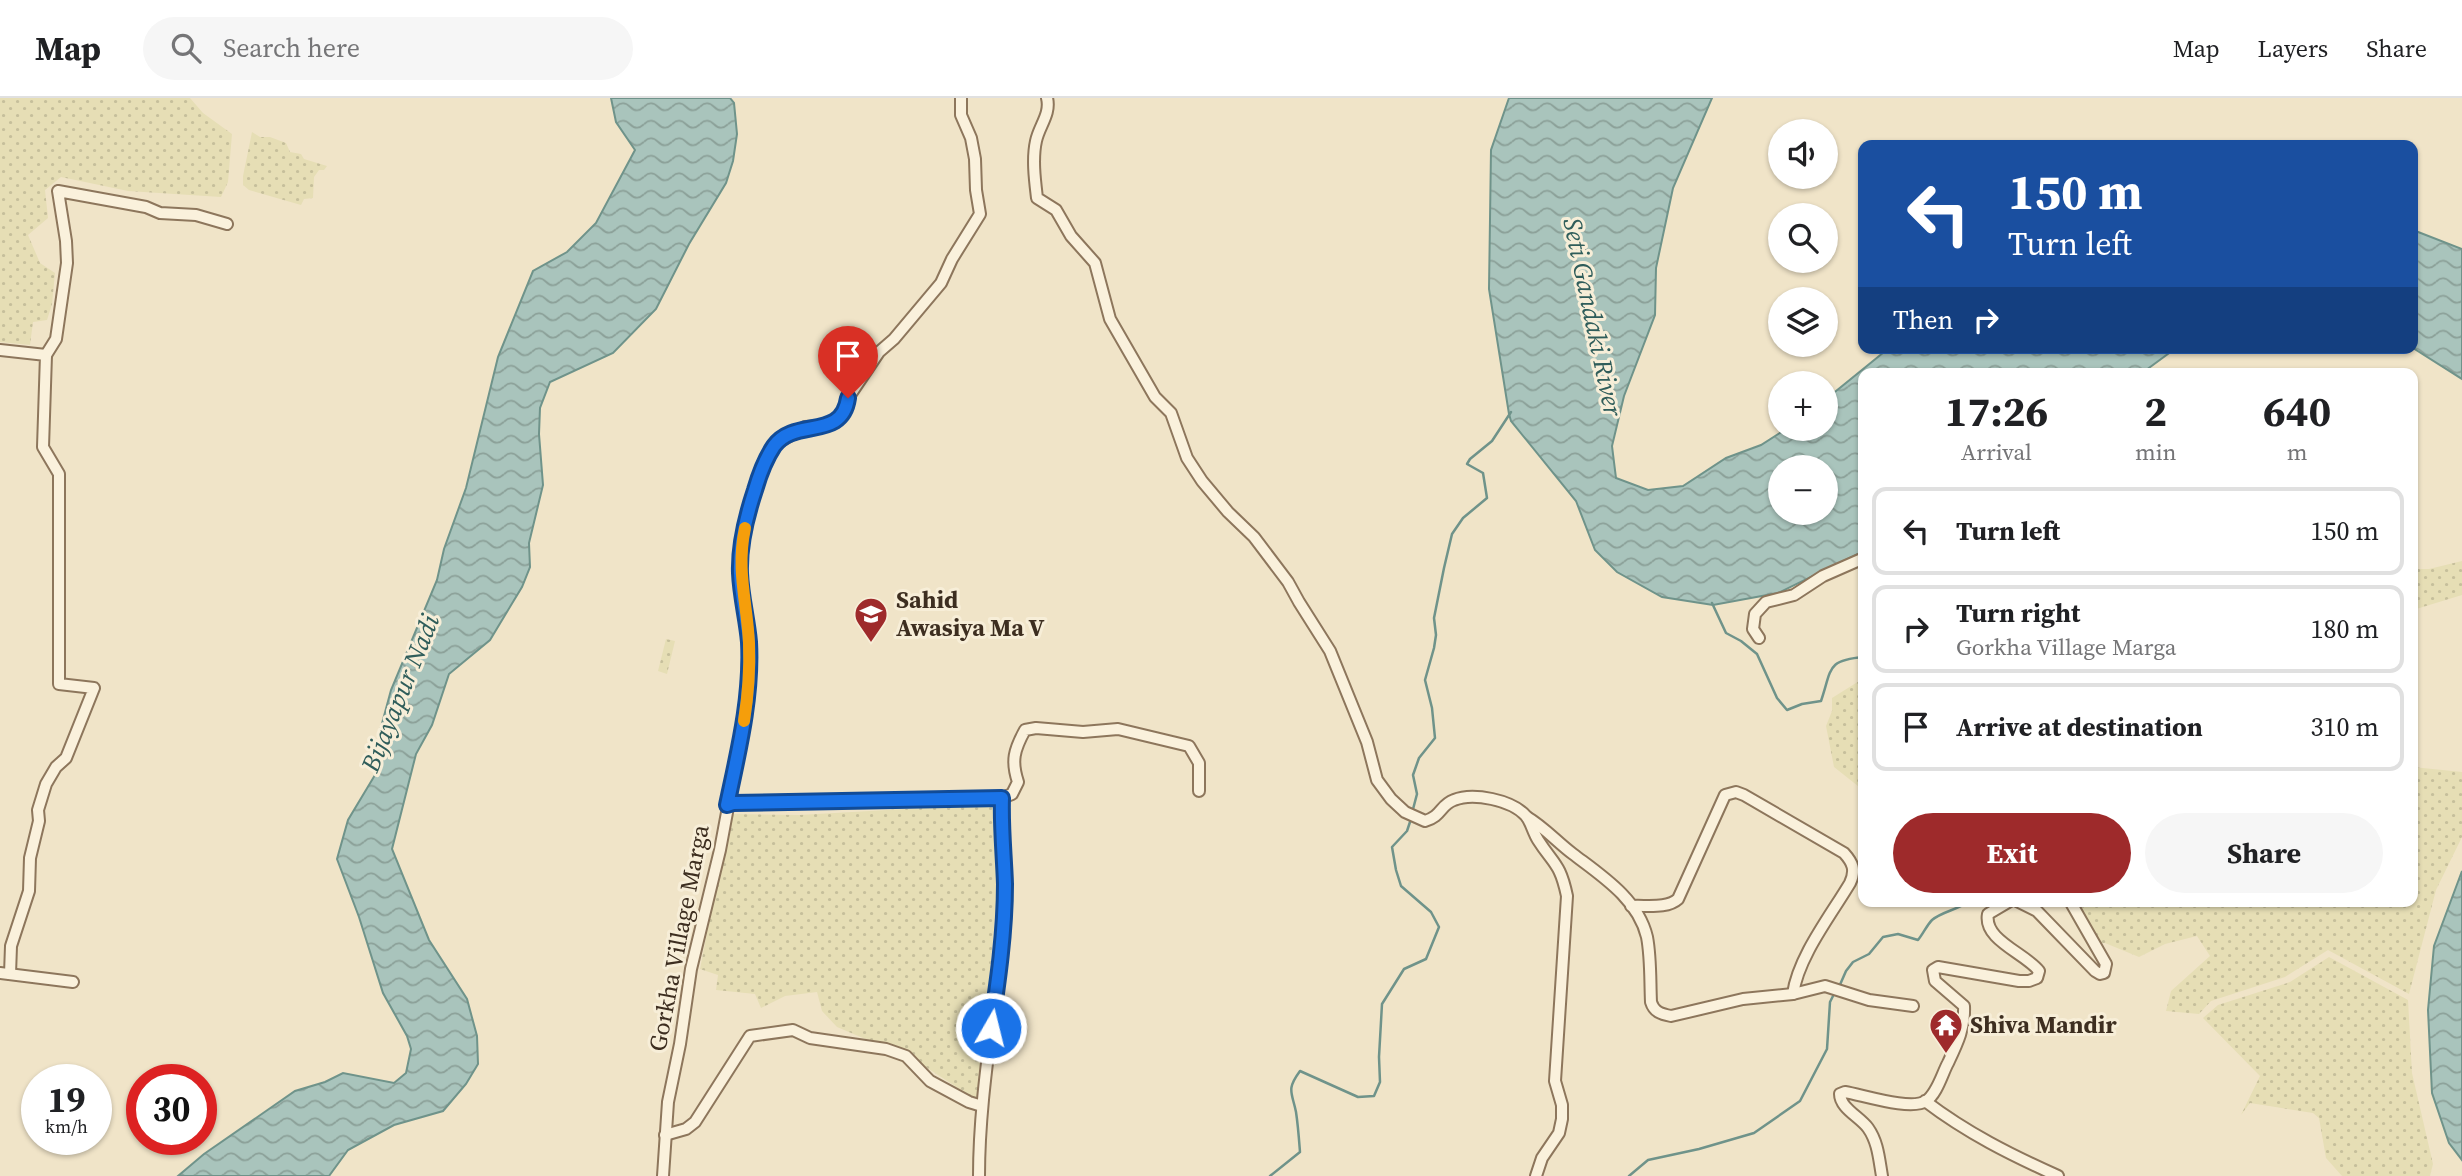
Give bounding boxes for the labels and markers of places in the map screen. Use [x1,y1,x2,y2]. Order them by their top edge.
pin [818,326,878,398]
place label: Sahid Awasiya Ma V [896,583,1044,644]
school or university icon: Sahid Awasiya Ma V [852,595,890,644]
temple icon: Shiva Mandir [1927,1006,1965,1055]
place label: Shiva Mandir [1970,1008,2117,1041]

